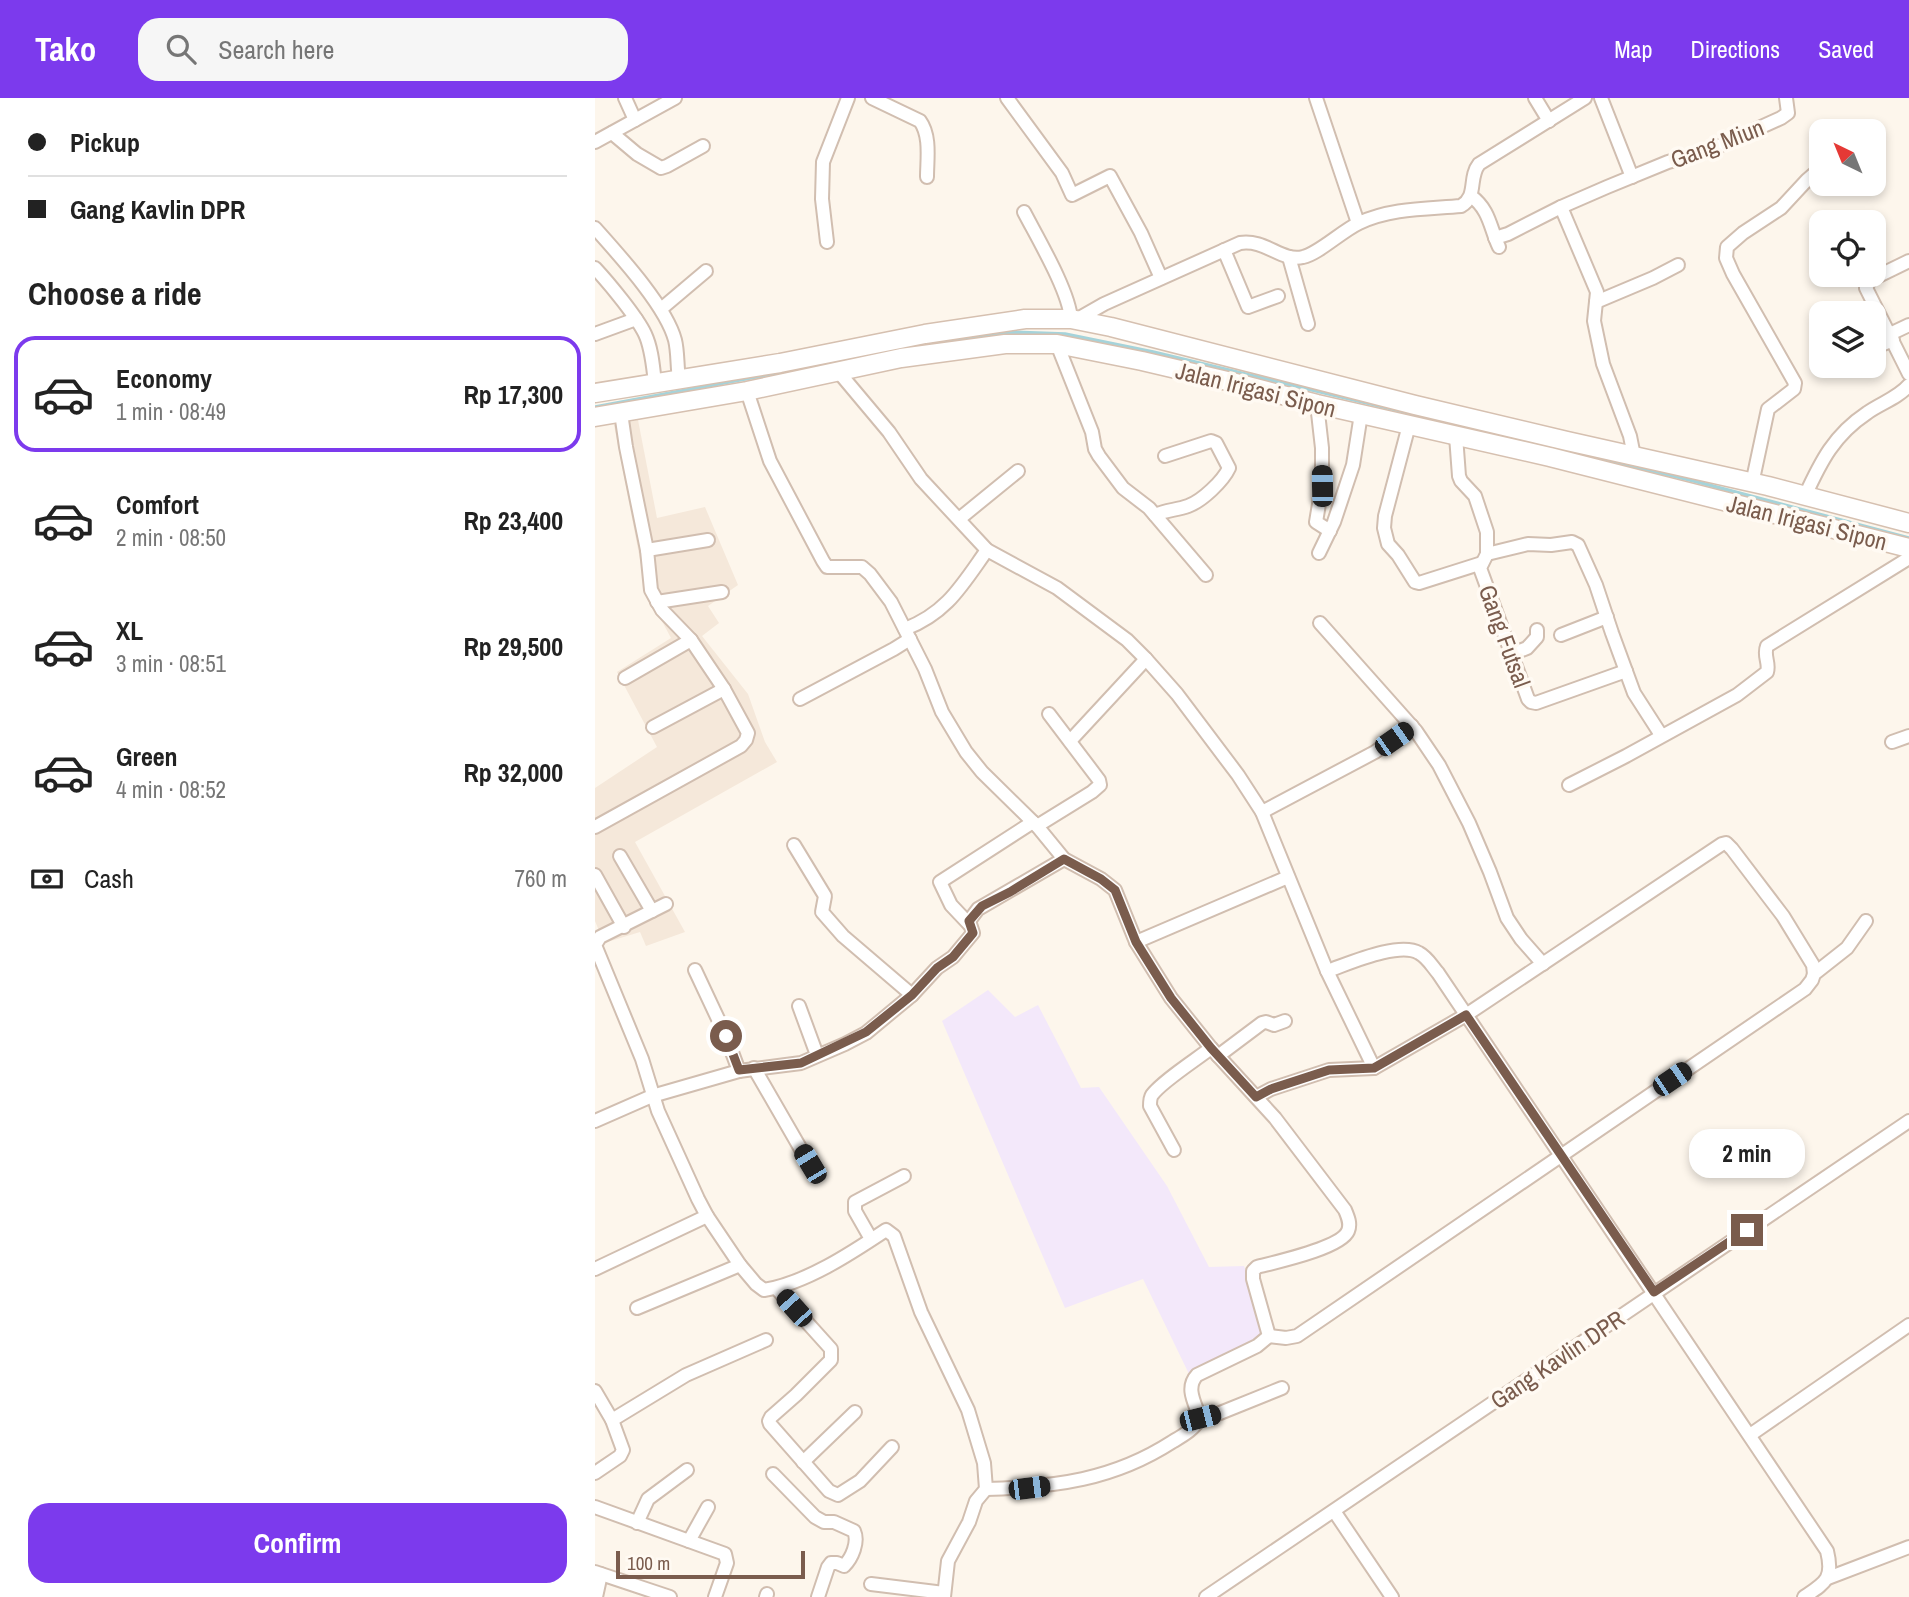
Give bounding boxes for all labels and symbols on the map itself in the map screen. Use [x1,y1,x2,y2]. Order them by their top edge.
street label: Gang Miun [1666,111,1768,175]
north arrow [1809,119,1887,196]
street label: Jalan Irigasi Sipon [1173,354,1339,424]
car [1312,465,1333,507]
street label: Jalan Irigasi Sipon [1724,487,1890,557]
street label: Gang Futsal [1472,580,1538,692]
car [1371,718,1418,760]
route start [710,1020,742,1052]
car [1649,1059,1696,1099]
callout: 2 min [1689,1128,1805,1178]
car [791,1141,830,1187]
route end [1731,1214,1763,1246]
car [773,1285,816,1331]
street label: Gang Kavlin DPR [1484,1302,1630,1416]
car [1178,1403,1223,1433]
car [1007,1475,1052,1501]
scale bar [616,1548,805,1580]

